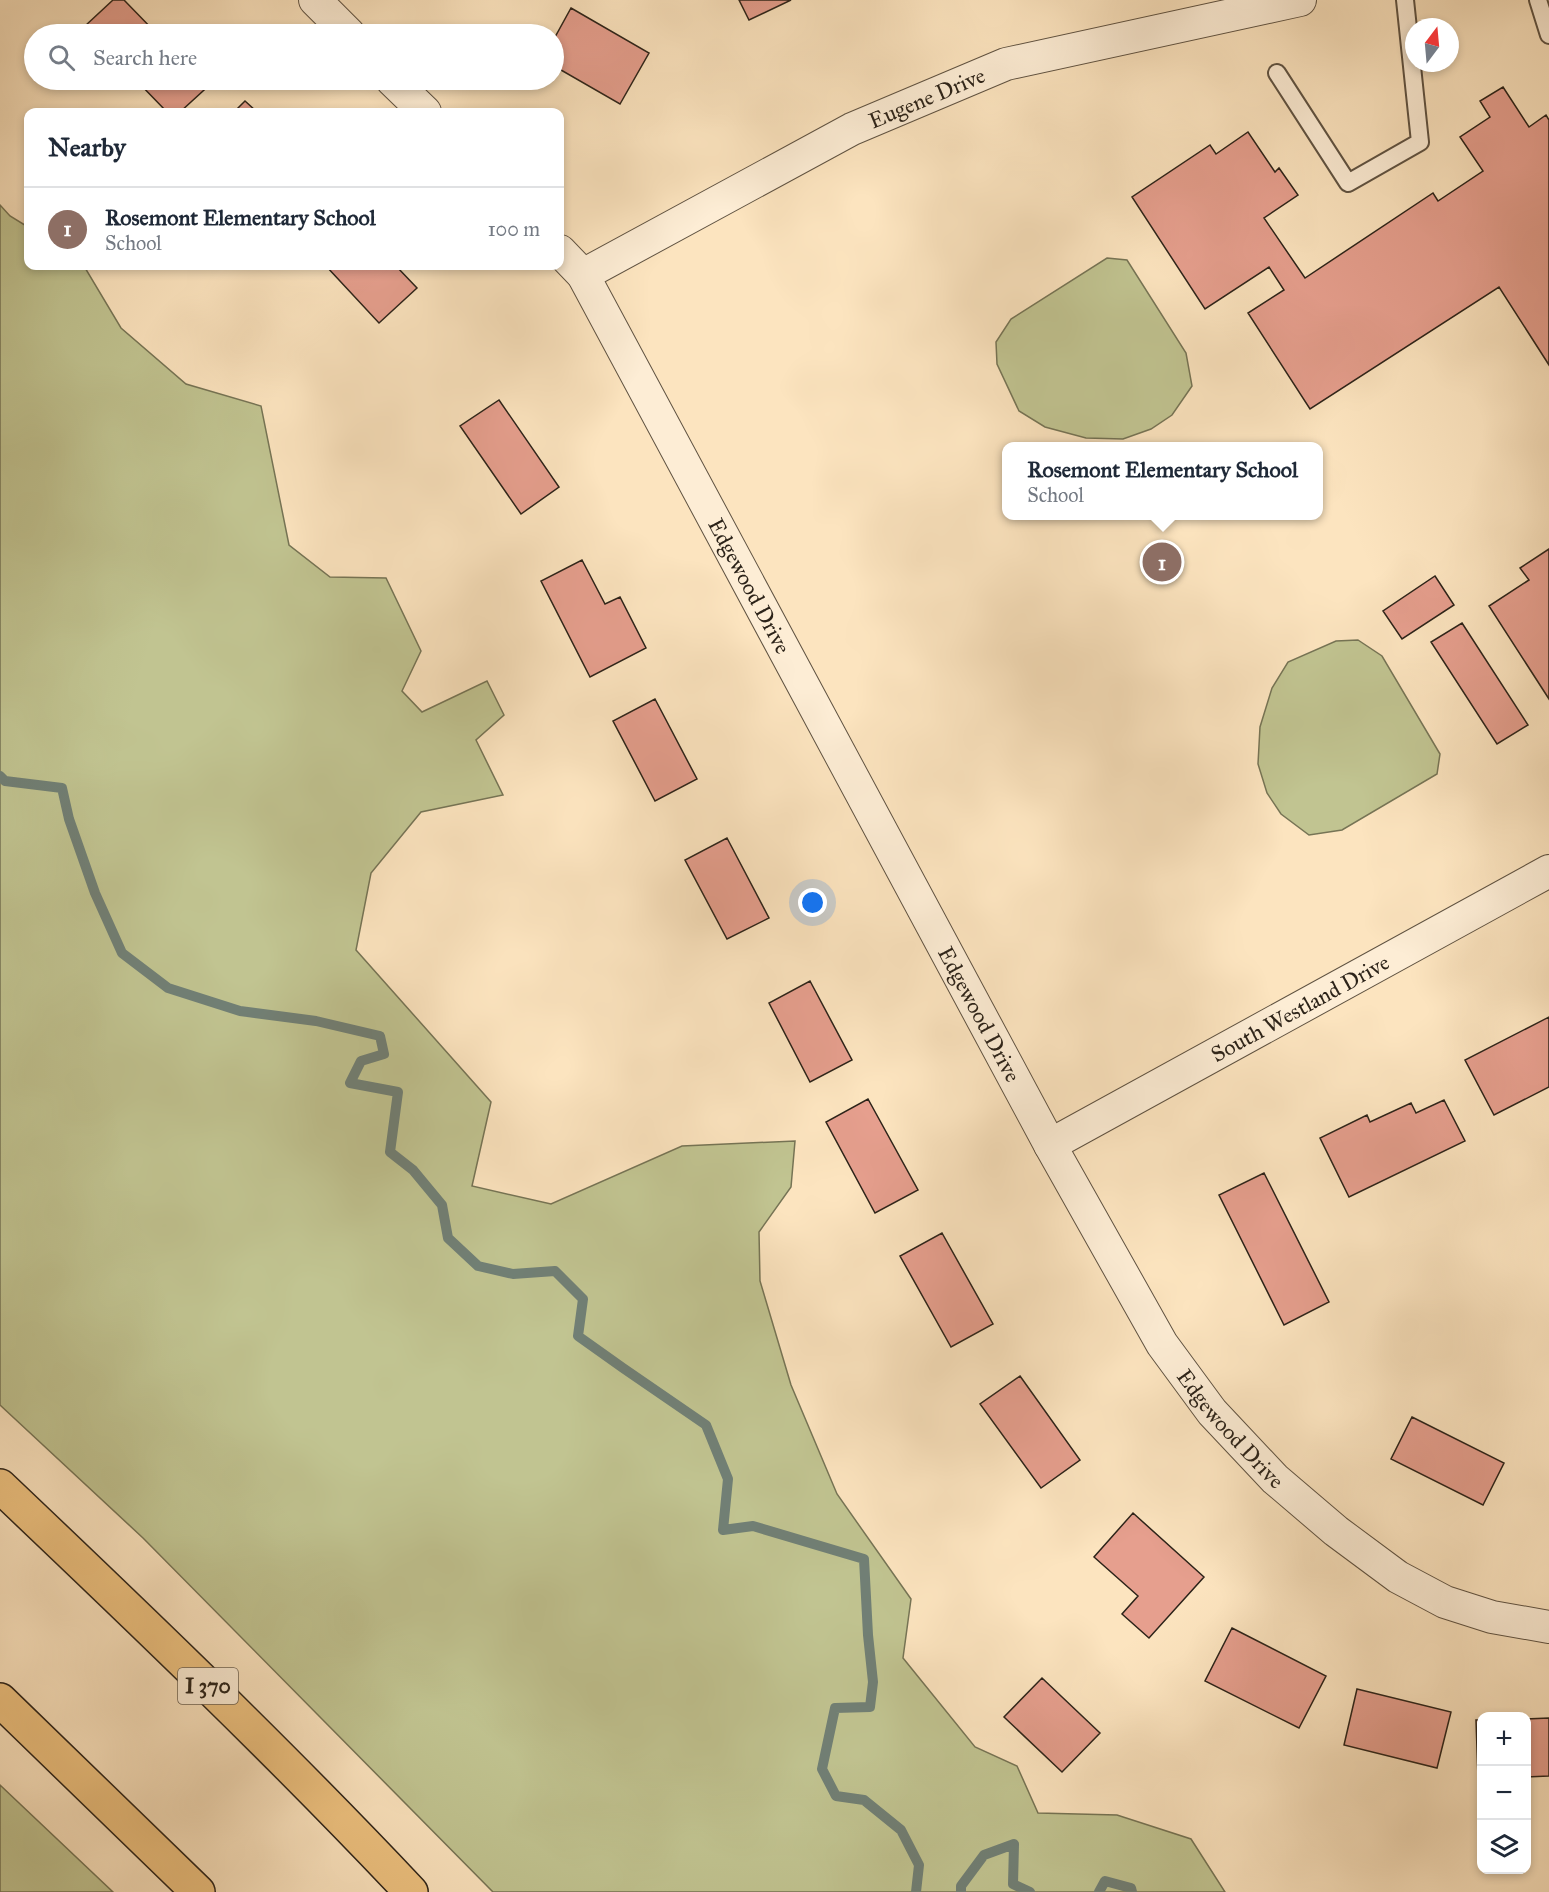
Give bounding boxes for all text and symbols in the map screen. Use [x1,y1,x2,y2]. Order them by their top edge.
north arrow [1405,18,1459,72]
search box [24,24,564,90]
icon: search [45,41,78,74]
text: Search here [93,44,197,71]
street label: Eugene Drive [864,61,989,134]
text: Nearby [48,131,126,163]
text: Rosemont Elementary School [105,204,376,231]
text: 1 [64,217,71,241]
text: 100 m [488,217,540,241]
text: School [105,231,162,255]
popup [1002,442,1323,520]
text: Rosemont Elementary School [1027,456,1298,483]
text: School [1027,483,1084,507]
street label: Edgewood Drive [703,513,797,658]
pin: 1 [1142,540,1182,584]
your location [798,888,827,917]
street label: Edgewood Drive [932,942,1027,1086]
street label: South Westland Drive [1206,948,1394,1068]
street label: Edgewood Drive [1171,1363,1289,1494]
road number: I 370 [178,1668,238,1704]
map controls [1477,1712,1531,1874]
button: + [1477,1712,1531,1766]
button: − [1477,1766,1531,1820]
button: layers [1477,1820,1531,1874]

